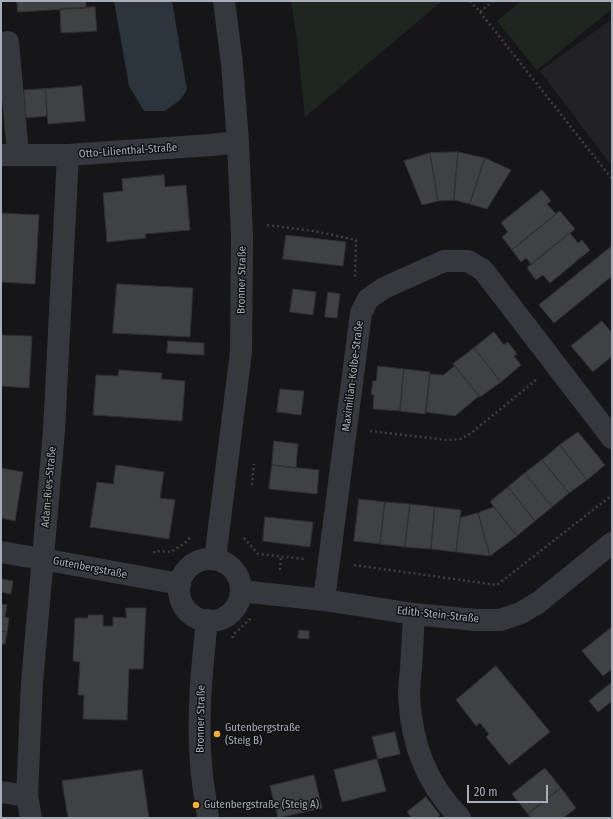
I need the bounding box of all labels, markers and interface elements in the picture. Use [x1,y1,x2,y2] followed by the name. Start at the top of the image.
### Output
[78,141,178,161] street label: Otto-Lilienthal-Straße
[235,246,249,314] street label: Bronner Straße
[340,320,366,432] street label: Maximilian-Kolbe-Straße
[39,446,59,528] street label: Adam-Ries-Straße
[52,554,128,582] street label: Gutenbergstraße
[396,604,480,626] street label: Edith-Stein-Straße
[194,685,208,753] street label: Bronner Straße
[225,721,300,747] place label: Gutenbergstraße (Steig B)
[212,729,222,739] marker: Gutenbergstraße (Steig B)
[469,777,550,803] scale bar
[474,785,498,799] text: 20 m
[204,798,319,812] place label: Gutenbergstraße (Steig A)
[191,800,201,810] marker: Gutenbergstraße (Steig A)

